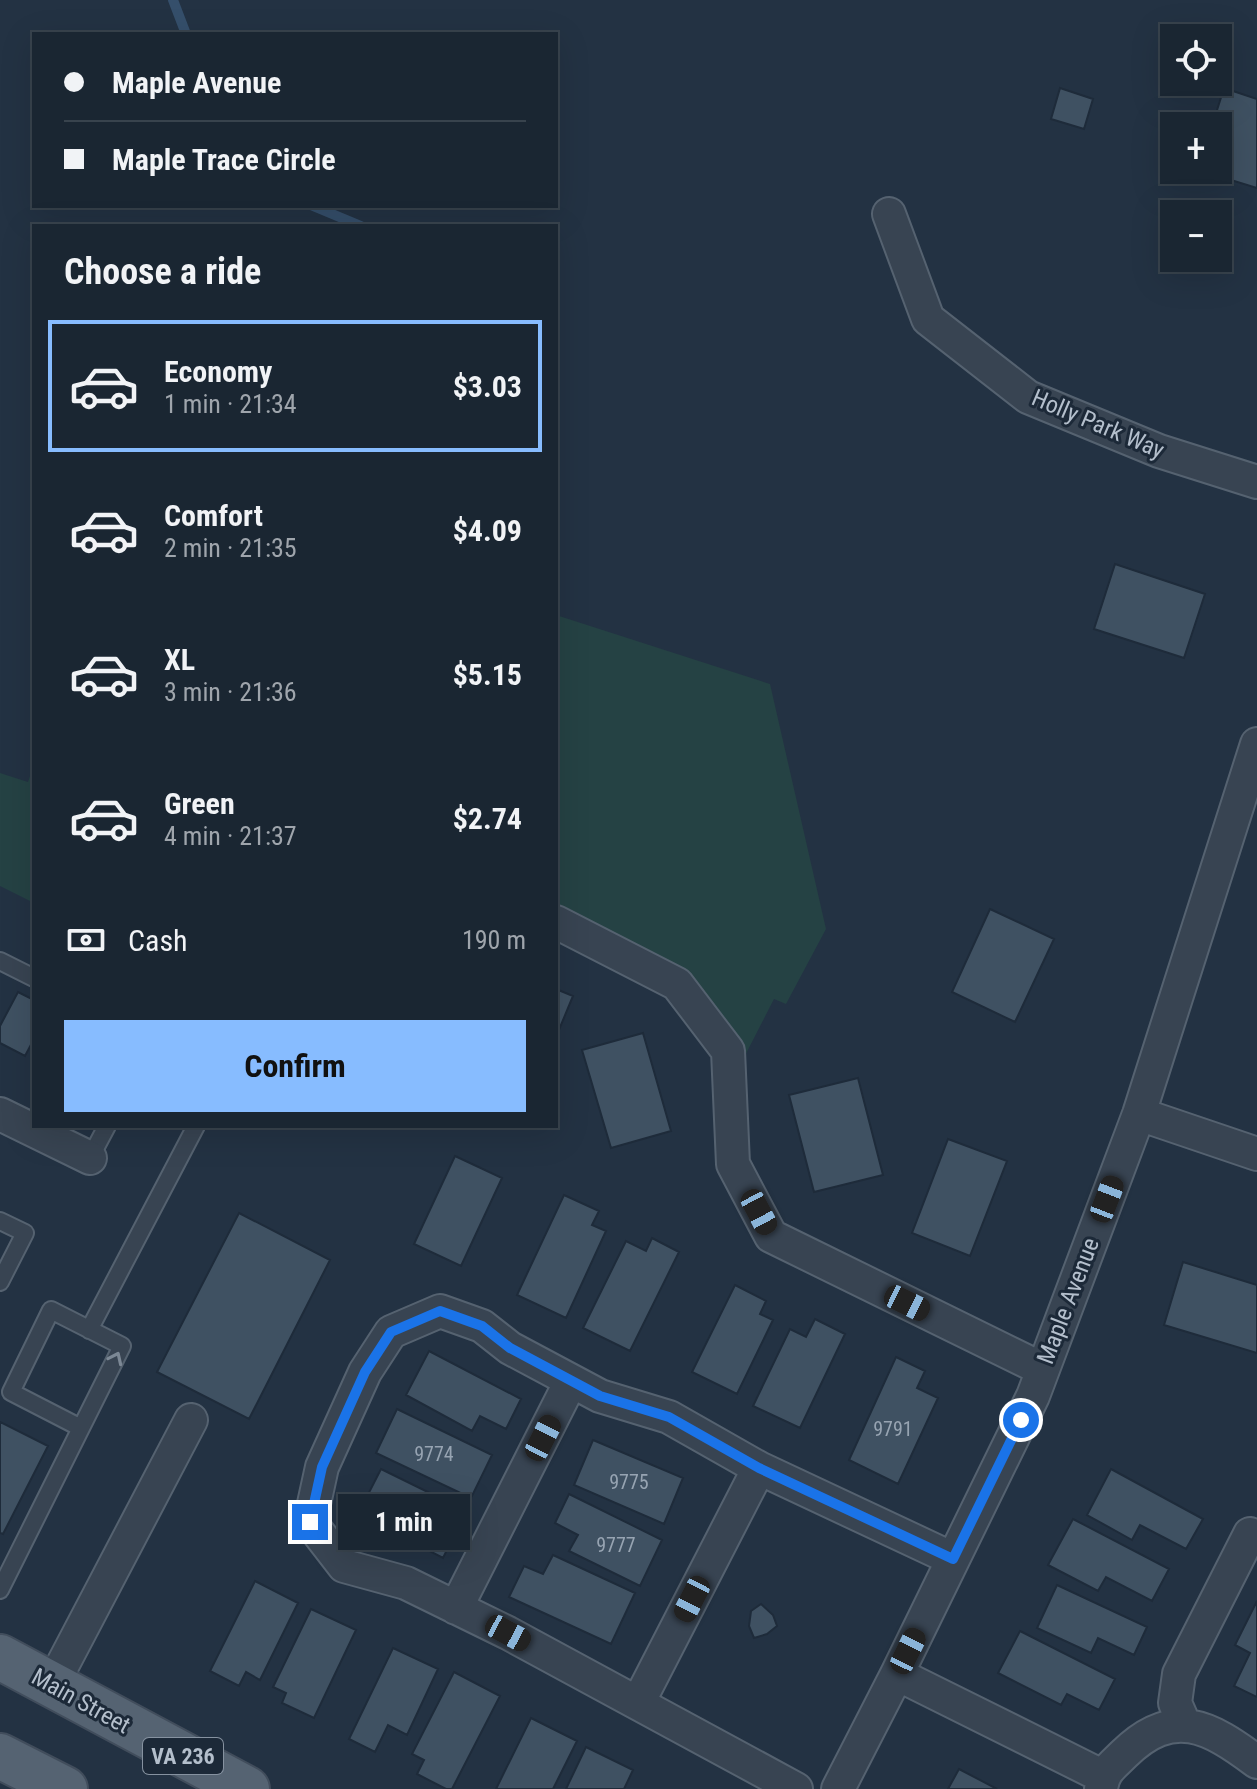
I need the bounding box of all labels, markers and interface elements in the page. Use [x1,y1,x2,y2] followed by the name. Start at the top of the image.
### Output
[1160,24,1232,272] map controls
[1160,24,1232,96] button: locate
[112,65,281,100] text: Maple Avenue
[1160,112,1232,184] button: +
[112,142,336,177] text: Maple Trace Circle
[1160,200,1232,272] button: −
[64,251,261,293] text: Choose a ride
[68,350,140,422] icon: car
[164,354,272,389] text: Economy
[453,369,522,404] text: $3.03
[1028,384,1168,464] street label: Holly Park Way
[164,389,297,419] text: 1 min · 21:34
[68,494,140,566] icon: car
[164,498,263,533] text: Comfort
[453,513,522,548] text: $4.09
[164,533,297,563] text: 2 min · 21:35
[68,638,140,710] icon: car
[164,642,195,677] text: XL
[453,657,522,692] text: $5.15
[164,677,297,707] text: 3 min · 21:36
[68,782,140,854] icon: car
[164,786,235,821] text: Green
[453,801,522,836] text: $2.74
[164,821,297,851] text: 4 min · 21:37
[64,918,108,962] icon: cash
[128,923,188,958] text: Cash
[462,925,526,955] text: 190 m
[64,1020,526,1112] button: Confirm
[1087,1172,1127,1226] car
[737,1185,781,1239] car
[1031,1234,1105,1368] street label: Maple Avenue
[880,1282,934,1324] car
[106,1352,122,1367] one-way arrow
[1003,1402,1039,1438] route start
[521,1411,565,1465] car
[873,1417,913,1441] house number: 9791
[414,1442,454,1466] house number: 9774
[609,1470,649,1494] house number: 9775
[338,1494,470,1550] callout: 1 min
[292,1504,328,1540] route end
[375,1507,433,1537] text: 1 min
[596,1533,636,1557] house number: 9777
[670,1572,714,1626] car
[481,1611,535,1655] car
[887,1624,929,1678] car
[27,1662,135,1740] street label: Main Street
[143,1738,223,1774] road number: VA 236

